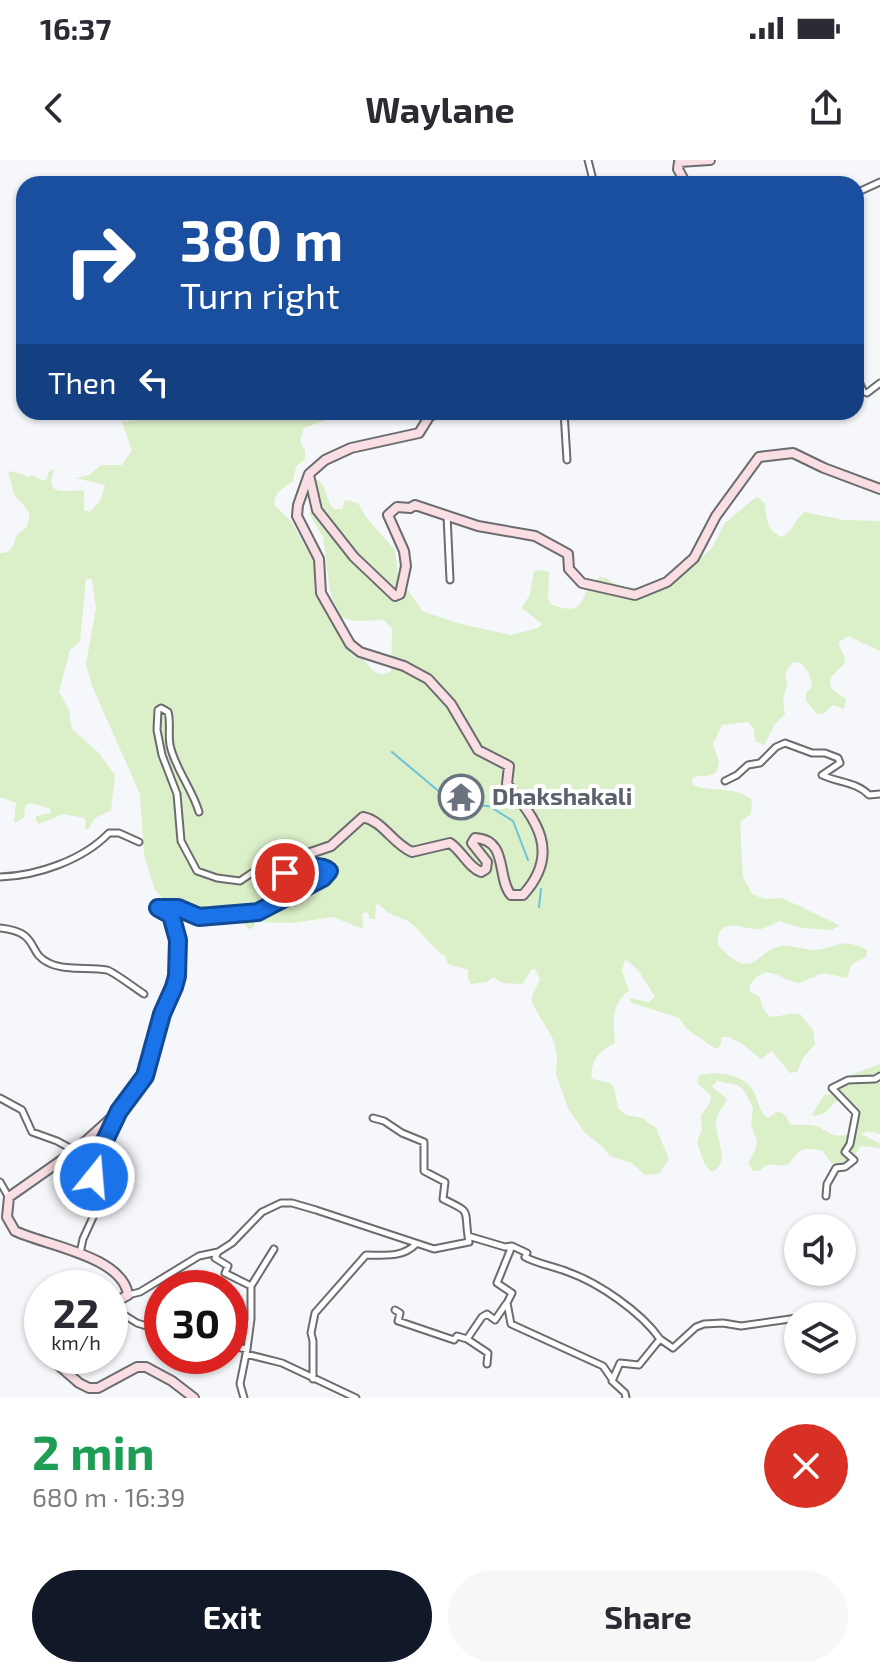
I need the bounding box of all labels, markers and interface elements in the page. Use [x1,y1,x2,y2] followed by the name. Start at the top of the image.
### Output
[40,10,111,46] text: 16:37
[32,86,76,130] icon: back
[804,86,848,130] icon: share
[365,87,515,130] text: Waylane
[180,205,343,272] text: 380 m
[48,208,152,312] icon: right
[180,273,340,316] text: Turn right
[132,360,176,404] icon: left
[48,364,116,400] text: Then
[437,773,485,821] temple icon: Dhakshakali
[492,781,632,810] place label: Dhakshakali
[251,839,319,907] pin
[263,851,307,895] icon: arrive
[52,1135,136,1219] position arrow
[784,1214,856,1374] map controls
[784,1214,856,1286] button: sound
[144,1270,248,1374] speed limit sign: 30
[53,1288,99,1336] text: 22
[784,1302,856,1374] button: layers
[51,1330,101,1354] text: km/h
[32,1422,155,1480] text: 2 min
[764,1424,848,1508] button: close
[32,1481,185,1512] text: 680 m · 16:39
[32,1570,432,1662] button: Exit
[448,1570,848,1662] button: Share

